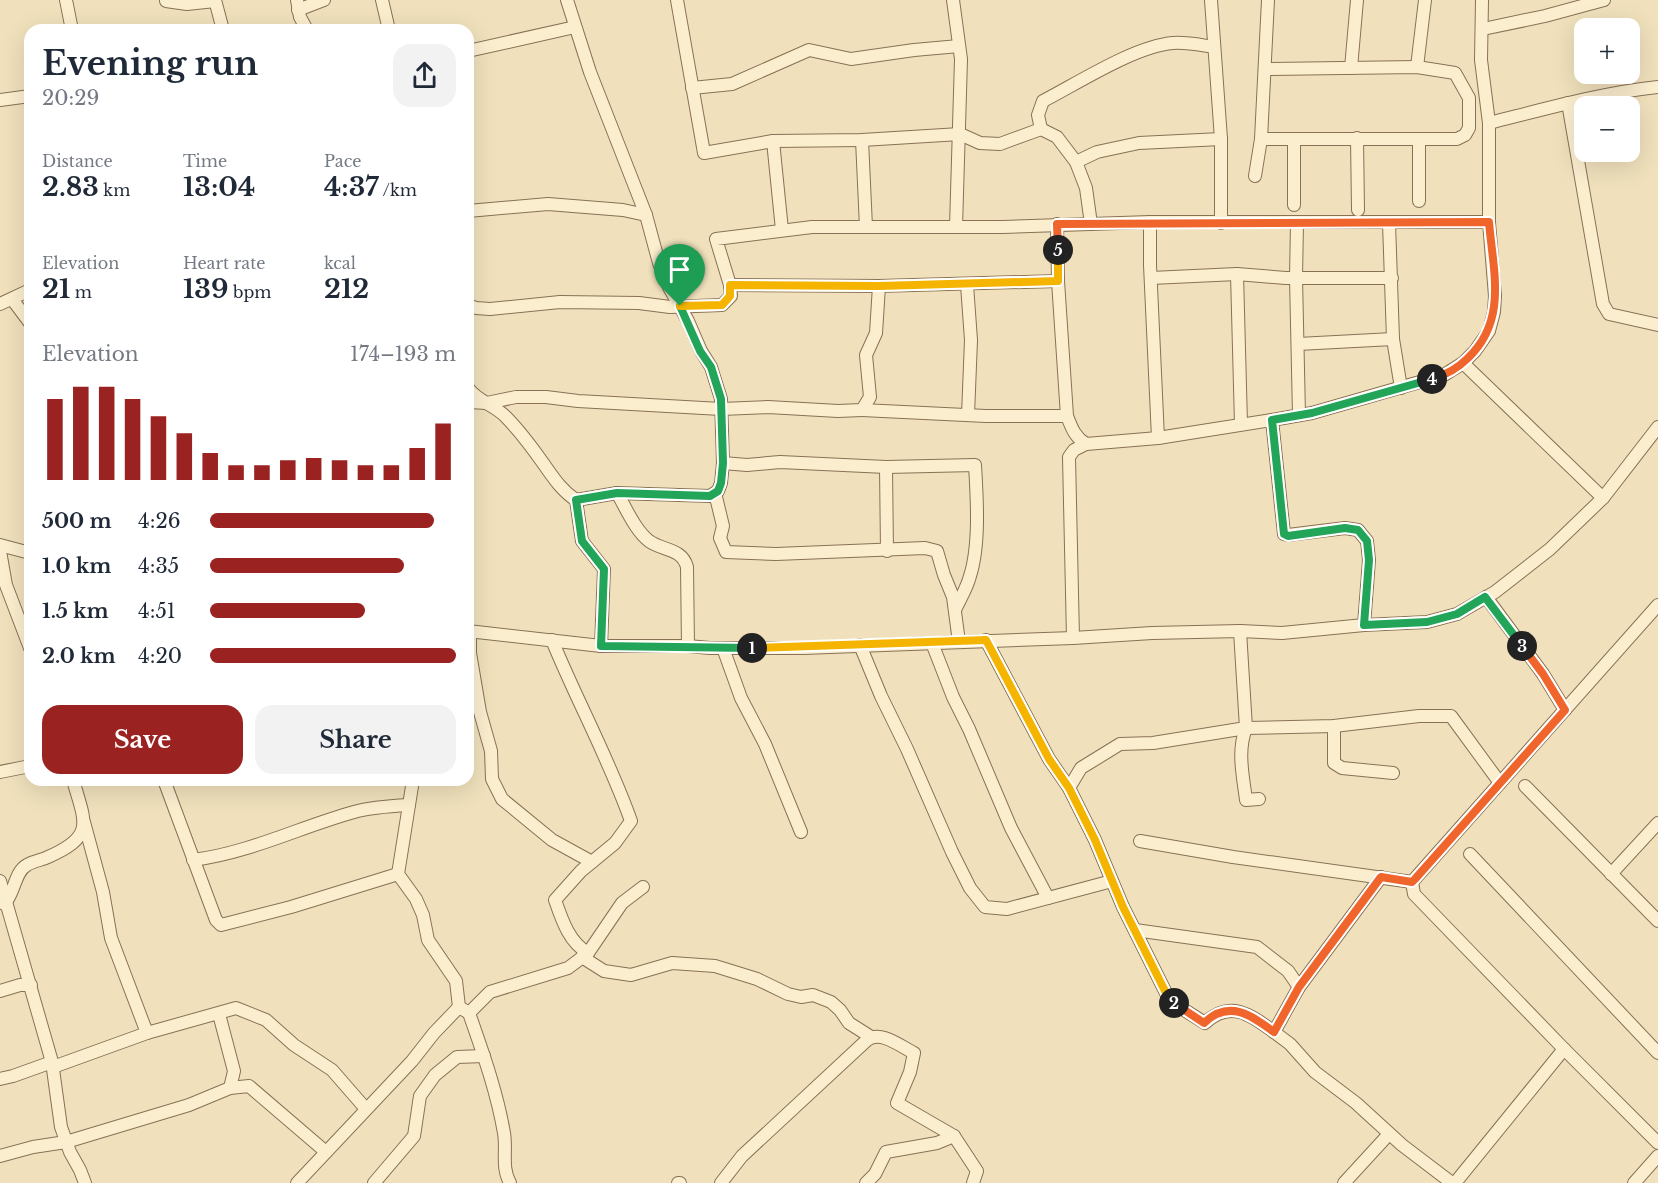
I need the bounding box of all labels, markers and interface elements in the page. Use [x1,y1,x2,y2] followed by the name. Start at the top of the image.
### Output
[1574,18,1640,162] map controls
[1574,18,1640,84] button: +
[42,43,258,84] text: Evening run
[393,44,456,107] button: share
[42,86,99,110] text: 20:29
[1574,96,1640,162] button: −
[42,151,113,171] text: Distance
[183,151,227,171] text: Time
[324,151,361,171] text: Pace
[42,171,99,203] text: 2.83
[183,171,255,203] text: 13:04
[324,171,379,203] text: 4:37
[99,180,130,200] text: km
[379,180,417,200] text: /km
[1043,235,1073,265] pin: 5
[1053,240,1063,260] text: 5
[654,244,705,306] pin
[42,253,119,273] text: Elevation
[183,253,265,273] text: Heart rate
[324,253,356,273] text: kcal
[663,253,696,286] icon: arrive
[42,273,70,305] text: 21
[183,273,228,305] text: 139
[324,273,369,305] text: 212
[70,282,92,302] text: m
[228,282,272,302] text: bpm
[42,342,139,366] text: Elevation
[350,342,456,366] text: 174–193 m
[1417,364,1447,394] pin: 4
[1427,369,1437,389] text: 4
[42,509,112,533] text: 500 m
[138,509,181,533] text: 4:26
[42,554,111,578] text: 1.0 km
[138,554,179,578] text: 4:35
[42,599,109,623] text: 1.5 km
[138,599,176,623] text: 4:51
[1507,631,1537,661] pin: 3
[737,633,767,663] pin: 1
[1517,636,1527,656] text: 3
[749,638,755,658] text: 1
[42,644,116,668] text: 2.0 km
[138,644,182,668] text: 4:20
[42,705,243,774] button: Save
[255,705,456,774] button: Share
[1159,988,1189,1018] pin: 2
[1169,993,1179,1013] text: 2

